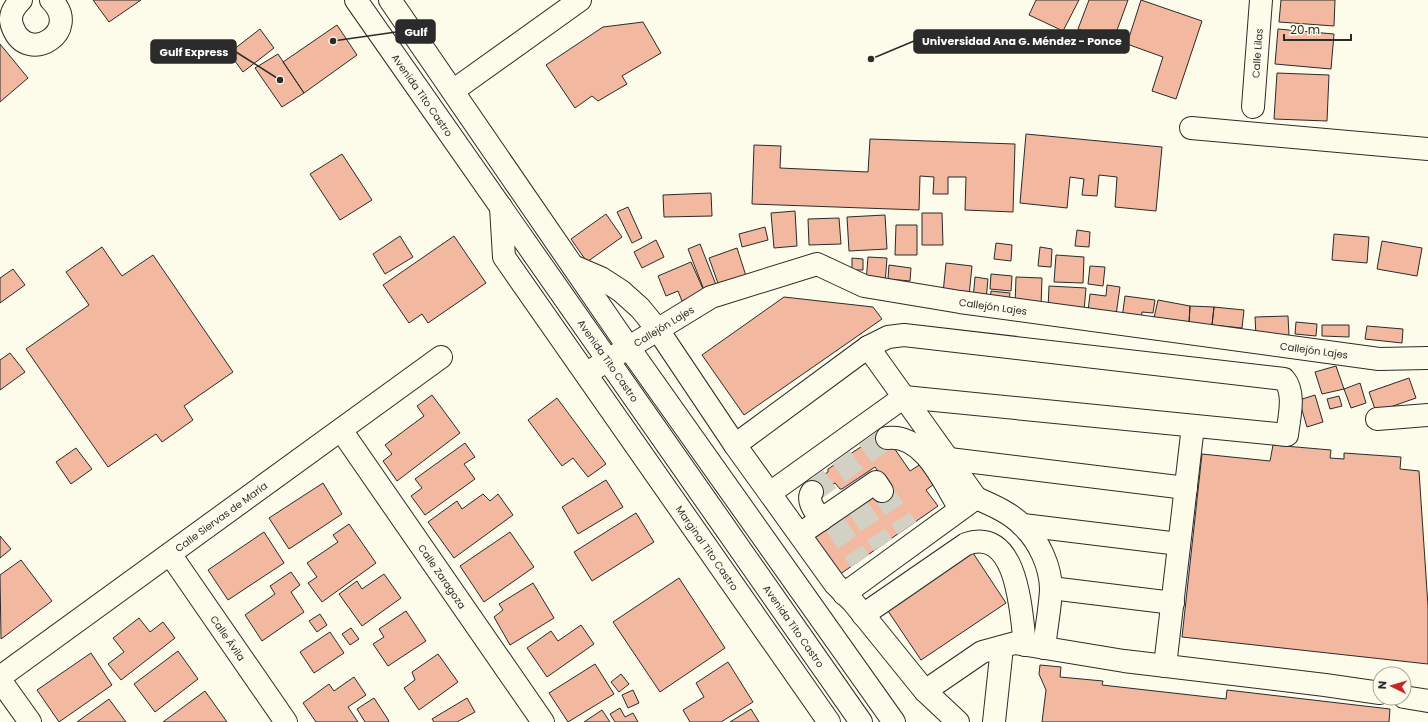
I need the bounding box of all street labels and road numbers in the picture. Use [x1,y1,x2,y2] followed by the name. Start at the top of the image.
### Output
[1248,28,1267,78] street label: Calle Lilas
[388,51,456,140] street label: Avenida Tito Castro
[958,295,1028,319] street label: Callejón Lajes
[631,302,697,351] street label: Callejón Lajes
[574,316,642,405] street label: Avenida Tito Castro
[1279,339,1349,363] street label: Callejón Lajes
[172,478,271,556] street label: Calle Siervas de María
[672,503,742,594] street label: Marginal Tito Castro
[414,541,470,612] street label: Calle Zaragoza
[759,582,828,671] street label: Avenida Tito Castro
[206,612,249,664] street label: Calle Ávila

